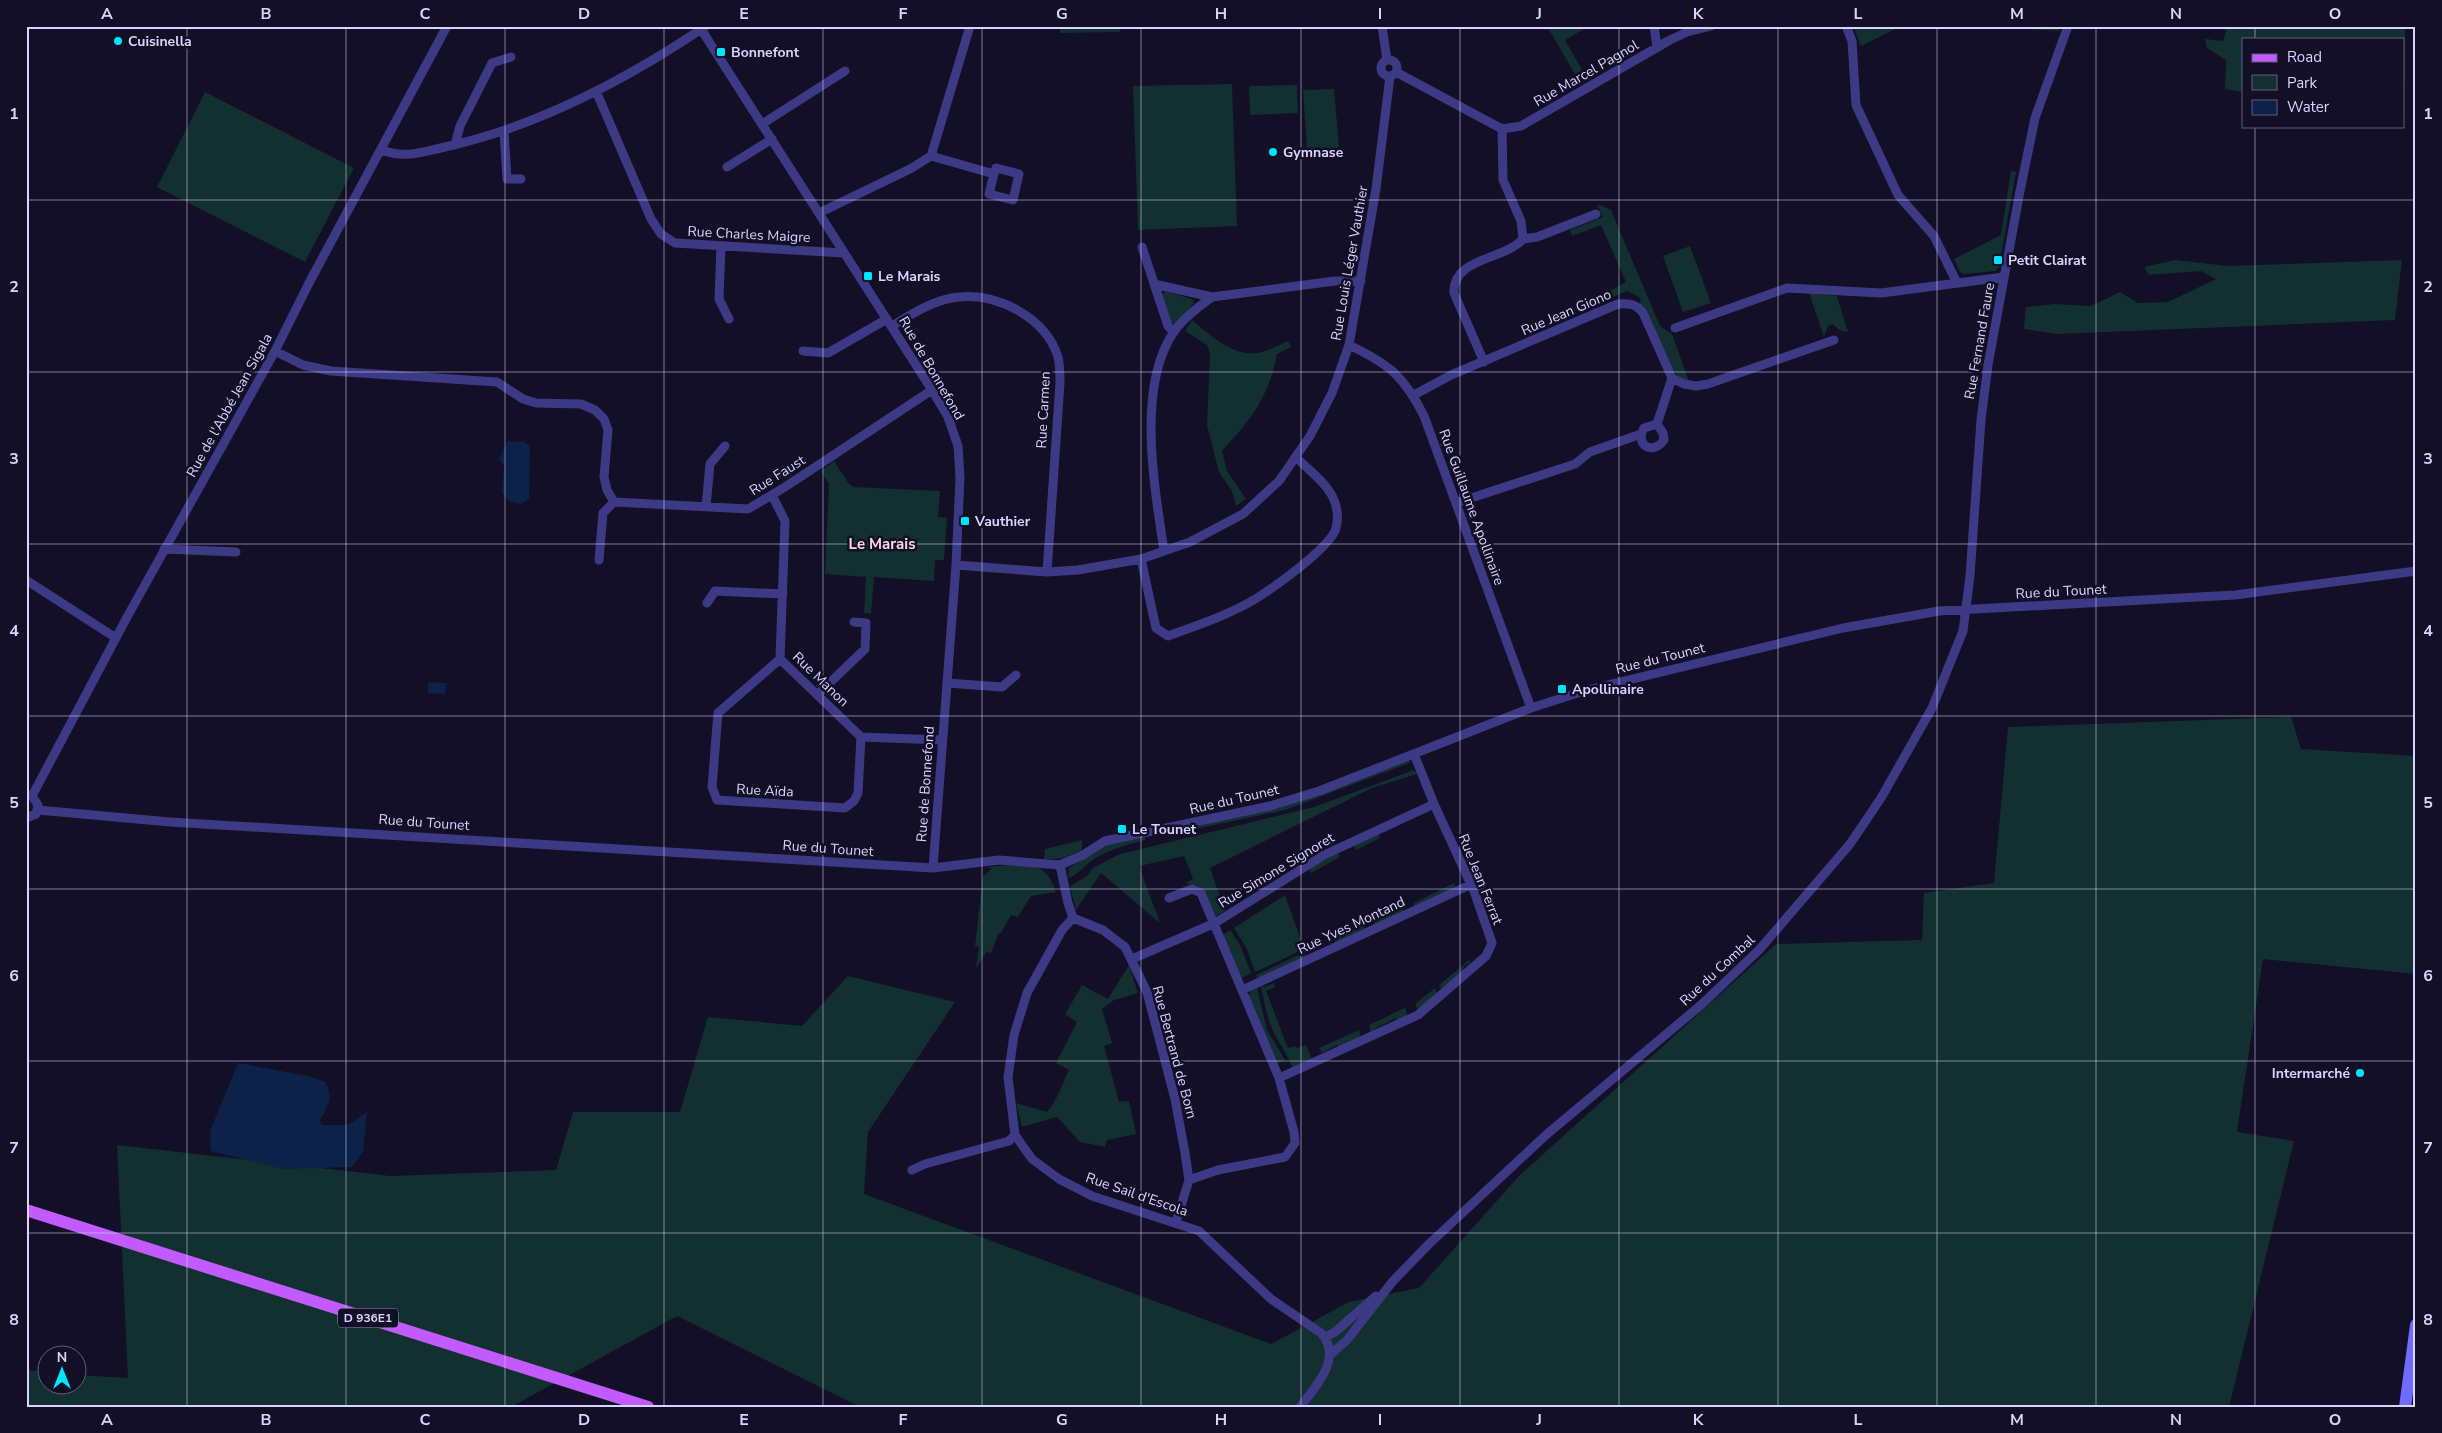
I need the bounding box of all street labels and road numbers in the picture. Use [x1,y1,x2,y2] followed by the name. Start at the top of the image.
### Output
[1530,35,1643,111] street label: Rue Marcel Pagnol
[1327,184,1372,342] street label: Rue Louis Léger Vauthier
[687,222,811,247] street label: Rue Charles Maigre
[1960,281,1999,401] street label: Rue Fernand Faure
[1518,285,1614,340] street label: Rue Jean Giono
[894,313,969,423] street label: Rue de Bonnefond
[182,330,277,481] street label: Rue de l'Abbé Jean Sigala
[1032,371,1055,449] street label: Rue Carmen
[1434,426,1509,588] street label: Rue Guillaume Apollinaire
[746,451,809,500] street label: Rue Faust
[2015,580,2107,603] street label: Rue du Tounet
[1614,638,1707,679] street label: Rue du Tounet
[788,648,853,711] street label: Rue Manon
[912,725,939,843] street label: Rue de Bonnefond
[736,780,794,801] street label: Rue Aïda
[1188,780,1281,819] street label: Rue du Tounet
[378,810,470,835] street label: Rue du Tounet
[1215,828,1338,913] street label: Rue Simone Signoret
[1454,831,1507,927] street label: Rue Jean Ferrat
[782,836,874,861] street label: Rue du Tounet
[1294,892,1408,959] street label: Rue Yves Montand
[1676,930,1760,1010] street label: Rue du Combal
[1148,984,1201,1121] street label: Rue Bertrand de Born
[1083,1168,1191,1221] street label: Rue Sail d'Escola
[338,1309,398,1328] road number: D 936E1

